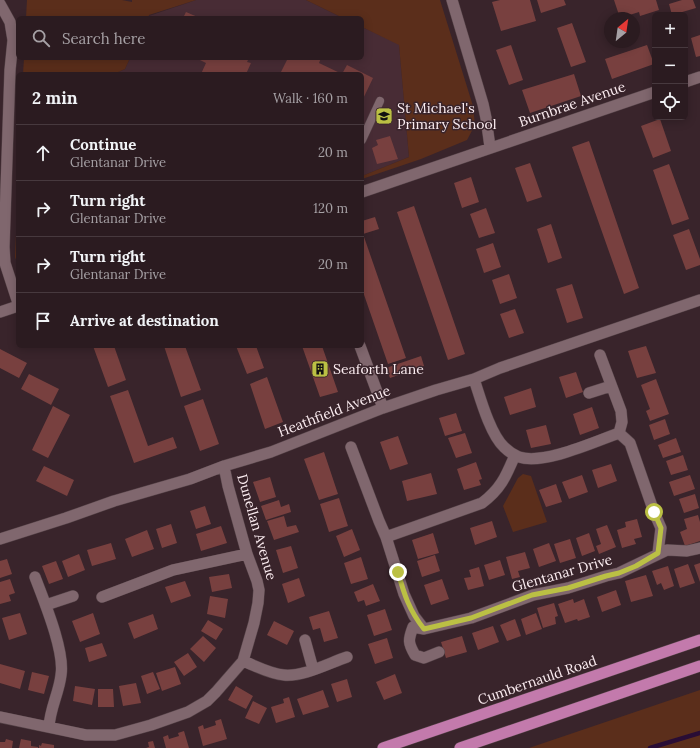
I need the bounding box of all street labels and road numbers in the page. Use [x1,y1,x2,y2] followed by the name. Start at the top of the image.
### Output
[516,77,628,131] street label: Burnbrae Avenue
[275,381,393,441] street label: Heathfield Avenue
[233,472,281,582] street label: Dunellan Avenue
[510,550,615,596] street label: Glentanar Drive
[475,651,599,709] street label: Cumbernauld Road

